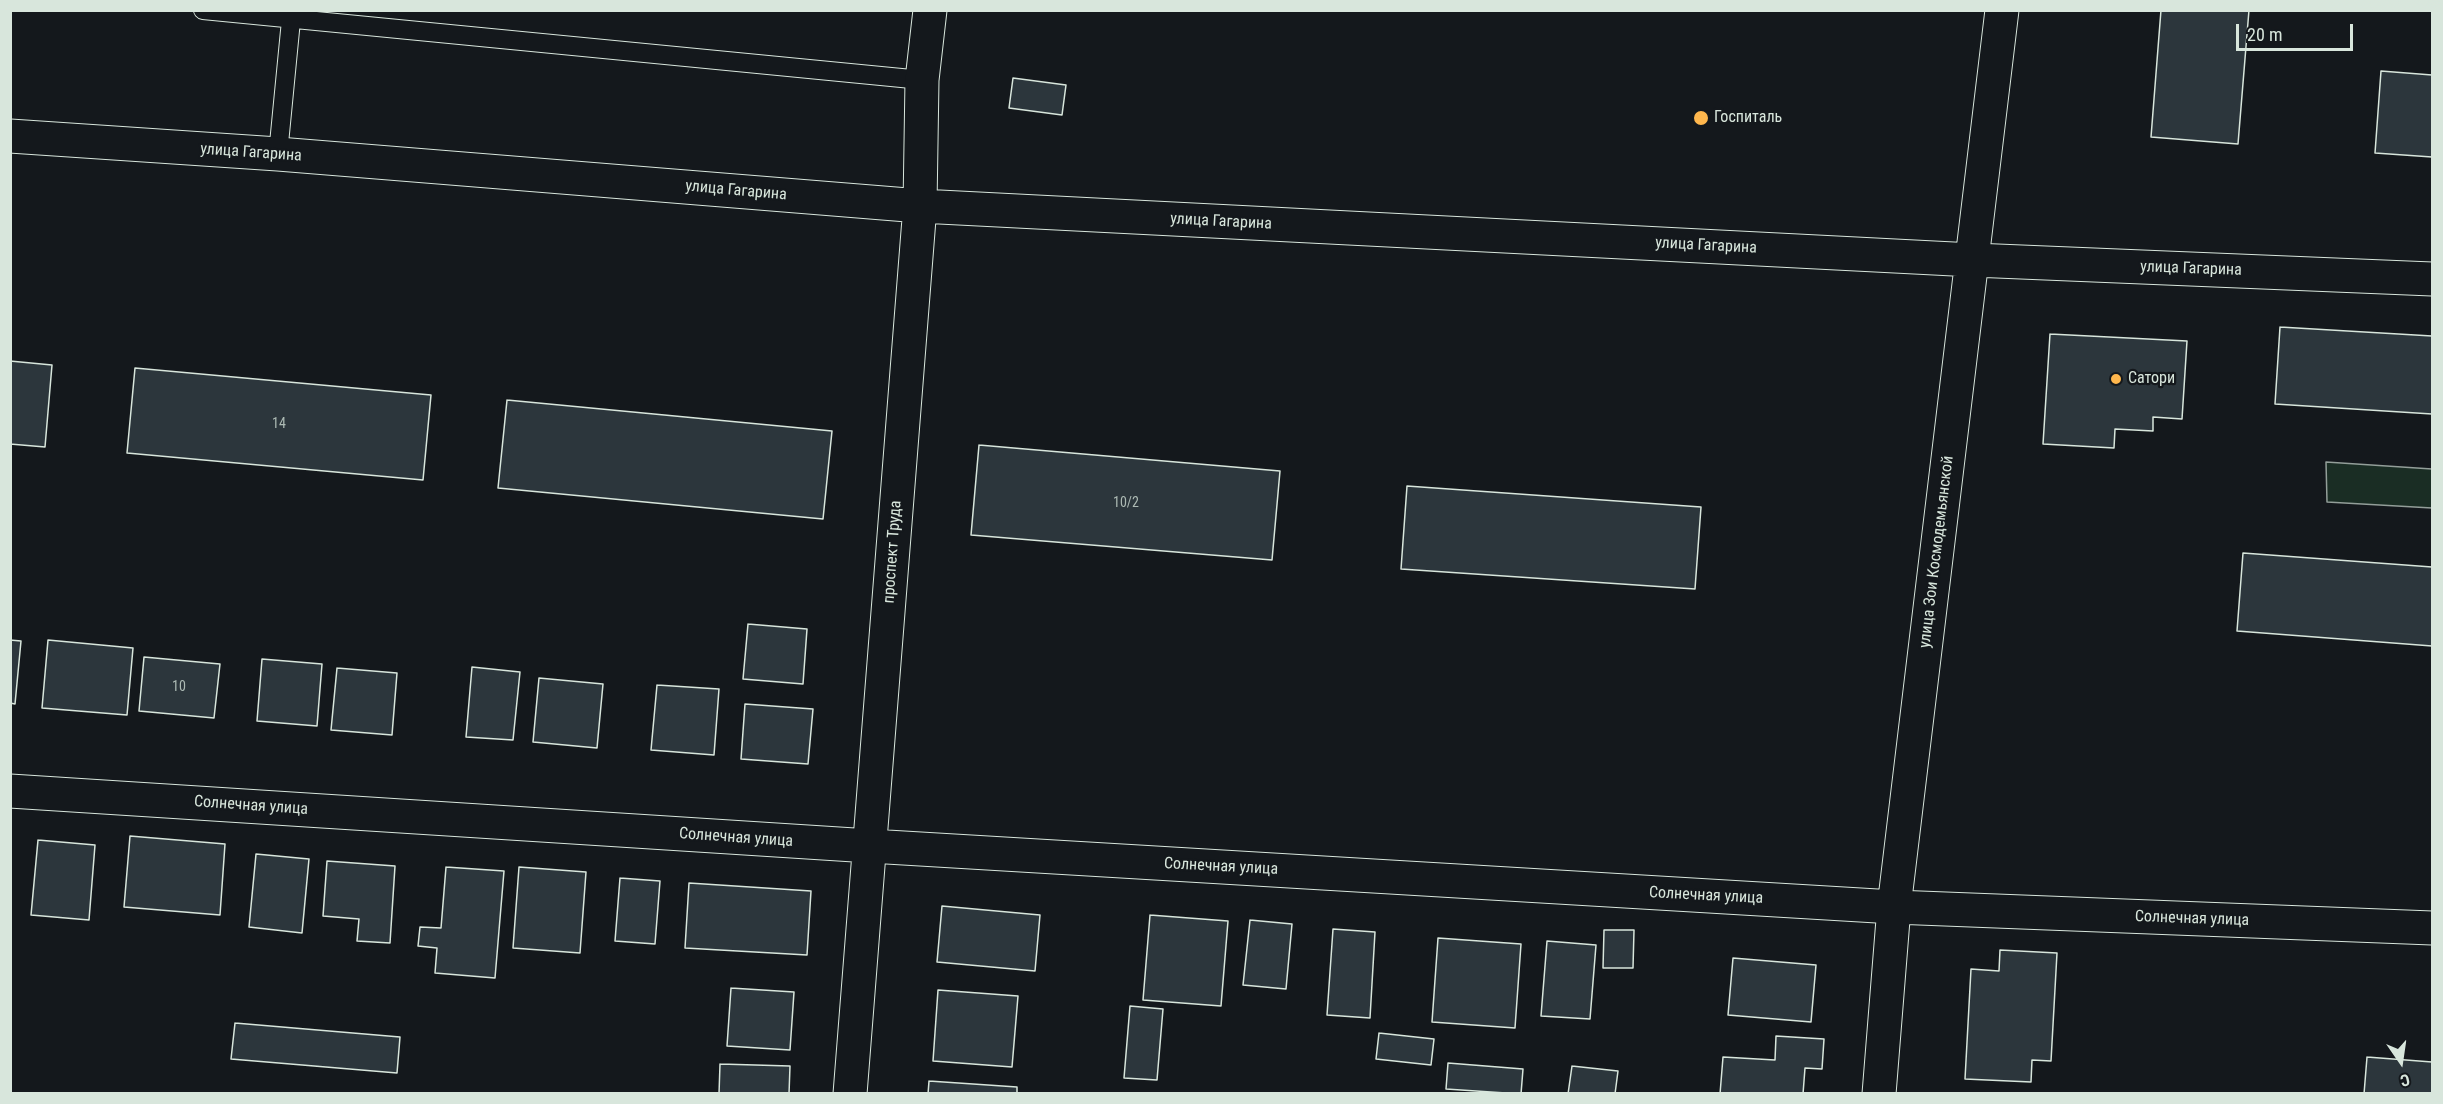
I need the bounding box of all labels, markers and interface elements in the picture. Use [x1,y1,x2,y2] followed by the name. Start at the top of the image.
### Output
[2239,12,2356,50] scale bar
[2247,24,2282,45] text: 20 m
[1714,108,1782,128] place label: Госпиталь
[1692,109,1710,127] marker: Госпиталь
[200,140,302,166] street label: улица Гагарина
[685,177,787,205] street label: улица Гагарина
[1170,210,1272,234] street label: улица Гагарина
[1655,234,1757,258] street label: улица Гагарина
[2140,258,2242,280] street label: улица Гагарина
[2128,369,2175,389] place label: Сатори
[2109,372,2123,386] marker: Сатори
[272,416,286,432] house number: 14
[1916,455,1958,649] street label: улица Зои Космодемьянской
[1113,495,1139,511] house number: 10/2
[880,500,906,604] street label: проспект Труда
[172,679,186,695] house number: 10
[193,792,309,820] street label: Солнечная улица
[678,824,794,852] street label: Солнечная улица
[1163,854,1279,880] street label: Солнечная улица
[1648,883,1764,909] street label: Солнечная улица
[2135,907,2249,931] street label: Солнечная улица
[2371,1032,2431,1092] north arrow
[2399,1070,2412,1090] text: С

